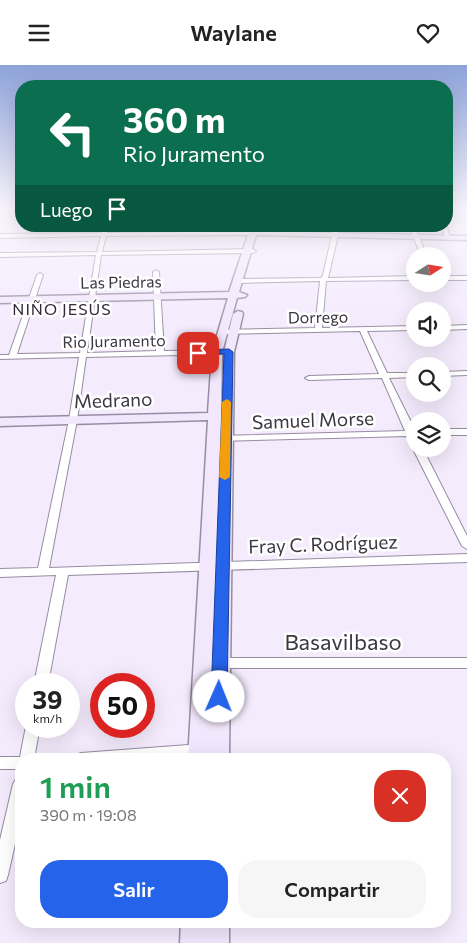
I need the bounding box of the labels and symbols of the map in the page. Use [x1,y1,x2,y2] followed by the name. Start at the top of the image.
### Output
[406,247,451,293] north arrow
[80,271,162,292] street label: Las Piedras
[12,299,112,318] district label: NIÑO JESÚS
[288,306,348,327] street label: Dorrego
[62,330,166,351] street label: Rio Juramento
[177,332,219,374] pin
[73,387,153,412] street label: Medrano
[252,406,374,433] street label: Samuel Morse
[248,529,398,558] street label: Fray C. Rodríguez
[284,628,402,655] street label: Basavilbaso
[192,670,244,722] position arrow
[90,673,155,738] speed limit sign: 50

